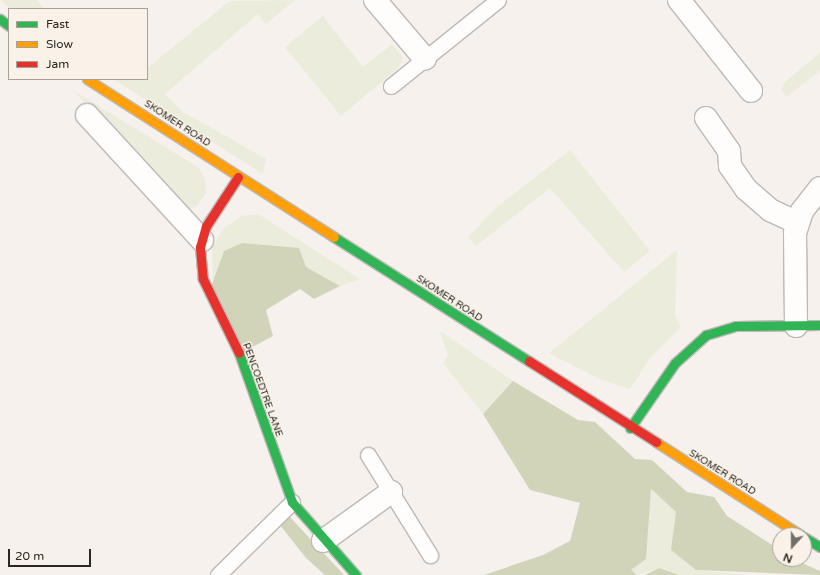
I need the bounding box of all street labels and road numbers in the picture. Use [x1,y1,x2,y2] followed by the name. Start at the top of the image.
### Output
[142,98,212,150] street label: SKOMER ROAD
[414,273,484,325] street label: SKOMER ROAD
[239,341,285,439] street label: PENCOEDTRE LANE
[686,448,758,498] street label: SKOMER ROAD

